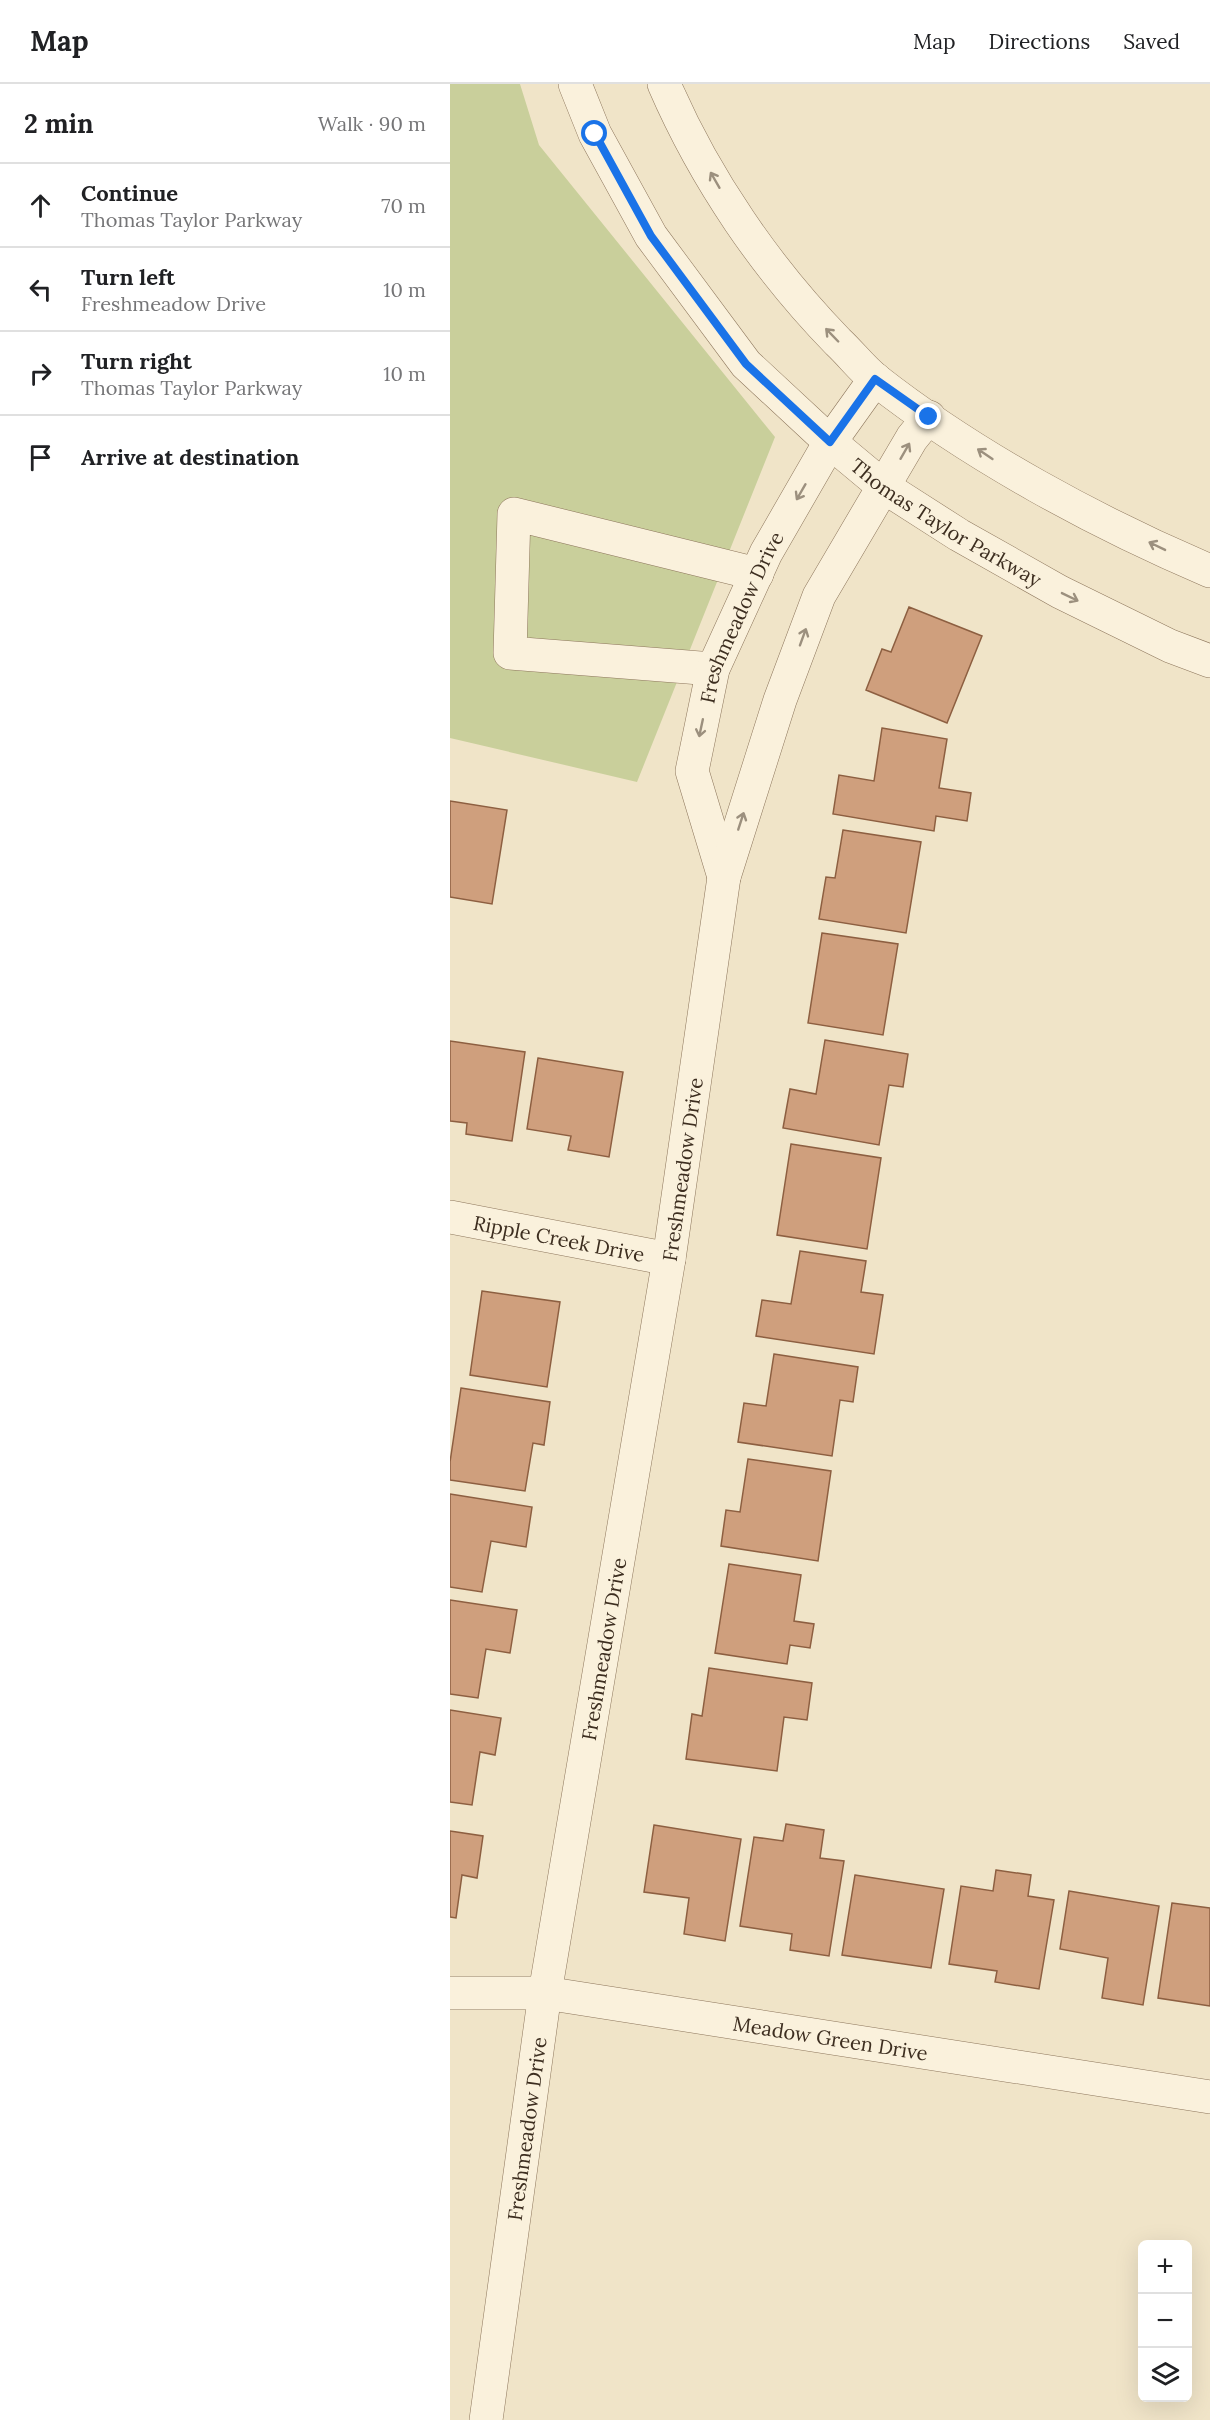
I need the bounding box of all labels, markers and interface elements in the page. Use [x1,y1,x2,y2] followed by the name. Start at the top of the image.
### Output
[30,23,89,59] text: Map
[913,28,956,55] text: Map
[989,28,1090,55] text: Directions
[1123,28,1180,55] text: Saved
[24,107,94,140] text: 2 min
[318,111,426,136] text: Walk · 90 m
[581,120,607,146] route start
[709,172,721,189] one-way arrow
[81,179,178,207] text: Continue
[24,189,57,222] icon: ahead
[381,193,426,218] text: 70 m
[81,207,302,232] text: Thomas Taylor Parkway
[81,263,175,291] text: Turn left
[24,273,57,306] icon: left
[383,277,426,302] text: 10 m
[81,291,266,316] text: Freshmeadow Drive
[825,328,839,343] one-way arrow
[81,347,192,375] text: Turn right
[24,357,57,390] icon: right
[383,361,426,386] text: 10 m
[81,375,302,400] text: Thomas Taylor Parkway
[915,403,941,429] route end
[24,441,57,474] icon: arrive
[81,443,299,471] text: Arrive at destination
[899,443,911,460] one-way arrow
[977,448,994,461] one-way arrow
[846,452,1047,592] street label: Thomas Taylor Parkway
[794,484,806,501] one-way arrow
[694,527,789,705] street label: Freshmeadow Drive
[1149,539,1167,551] one-way arrow
[1060,592,1078,603] one-way arrow
[799,628,810,646] one-way arrow
[694,719,706,738] one-way arrow
[736,812,747,831] one-way arrow
[656,1076,707,1263] street label: Freshmeadow Drive
[471,1209,647,1267] street label: Ripple Creek Drive
[575,1555,631,1742] street label: Freshmeadow Drive
[731,2010,930,2065] street label: Meadow Green Drive
[501,2035,551,2222] street label: Freshmeadow Drive
[1138,2240,1192,2402] map controls
[1138,2240,1192,2294] button: +
[1138,2294,1192,2348] button: −
[1138,2348,1192,2402] button: layers

